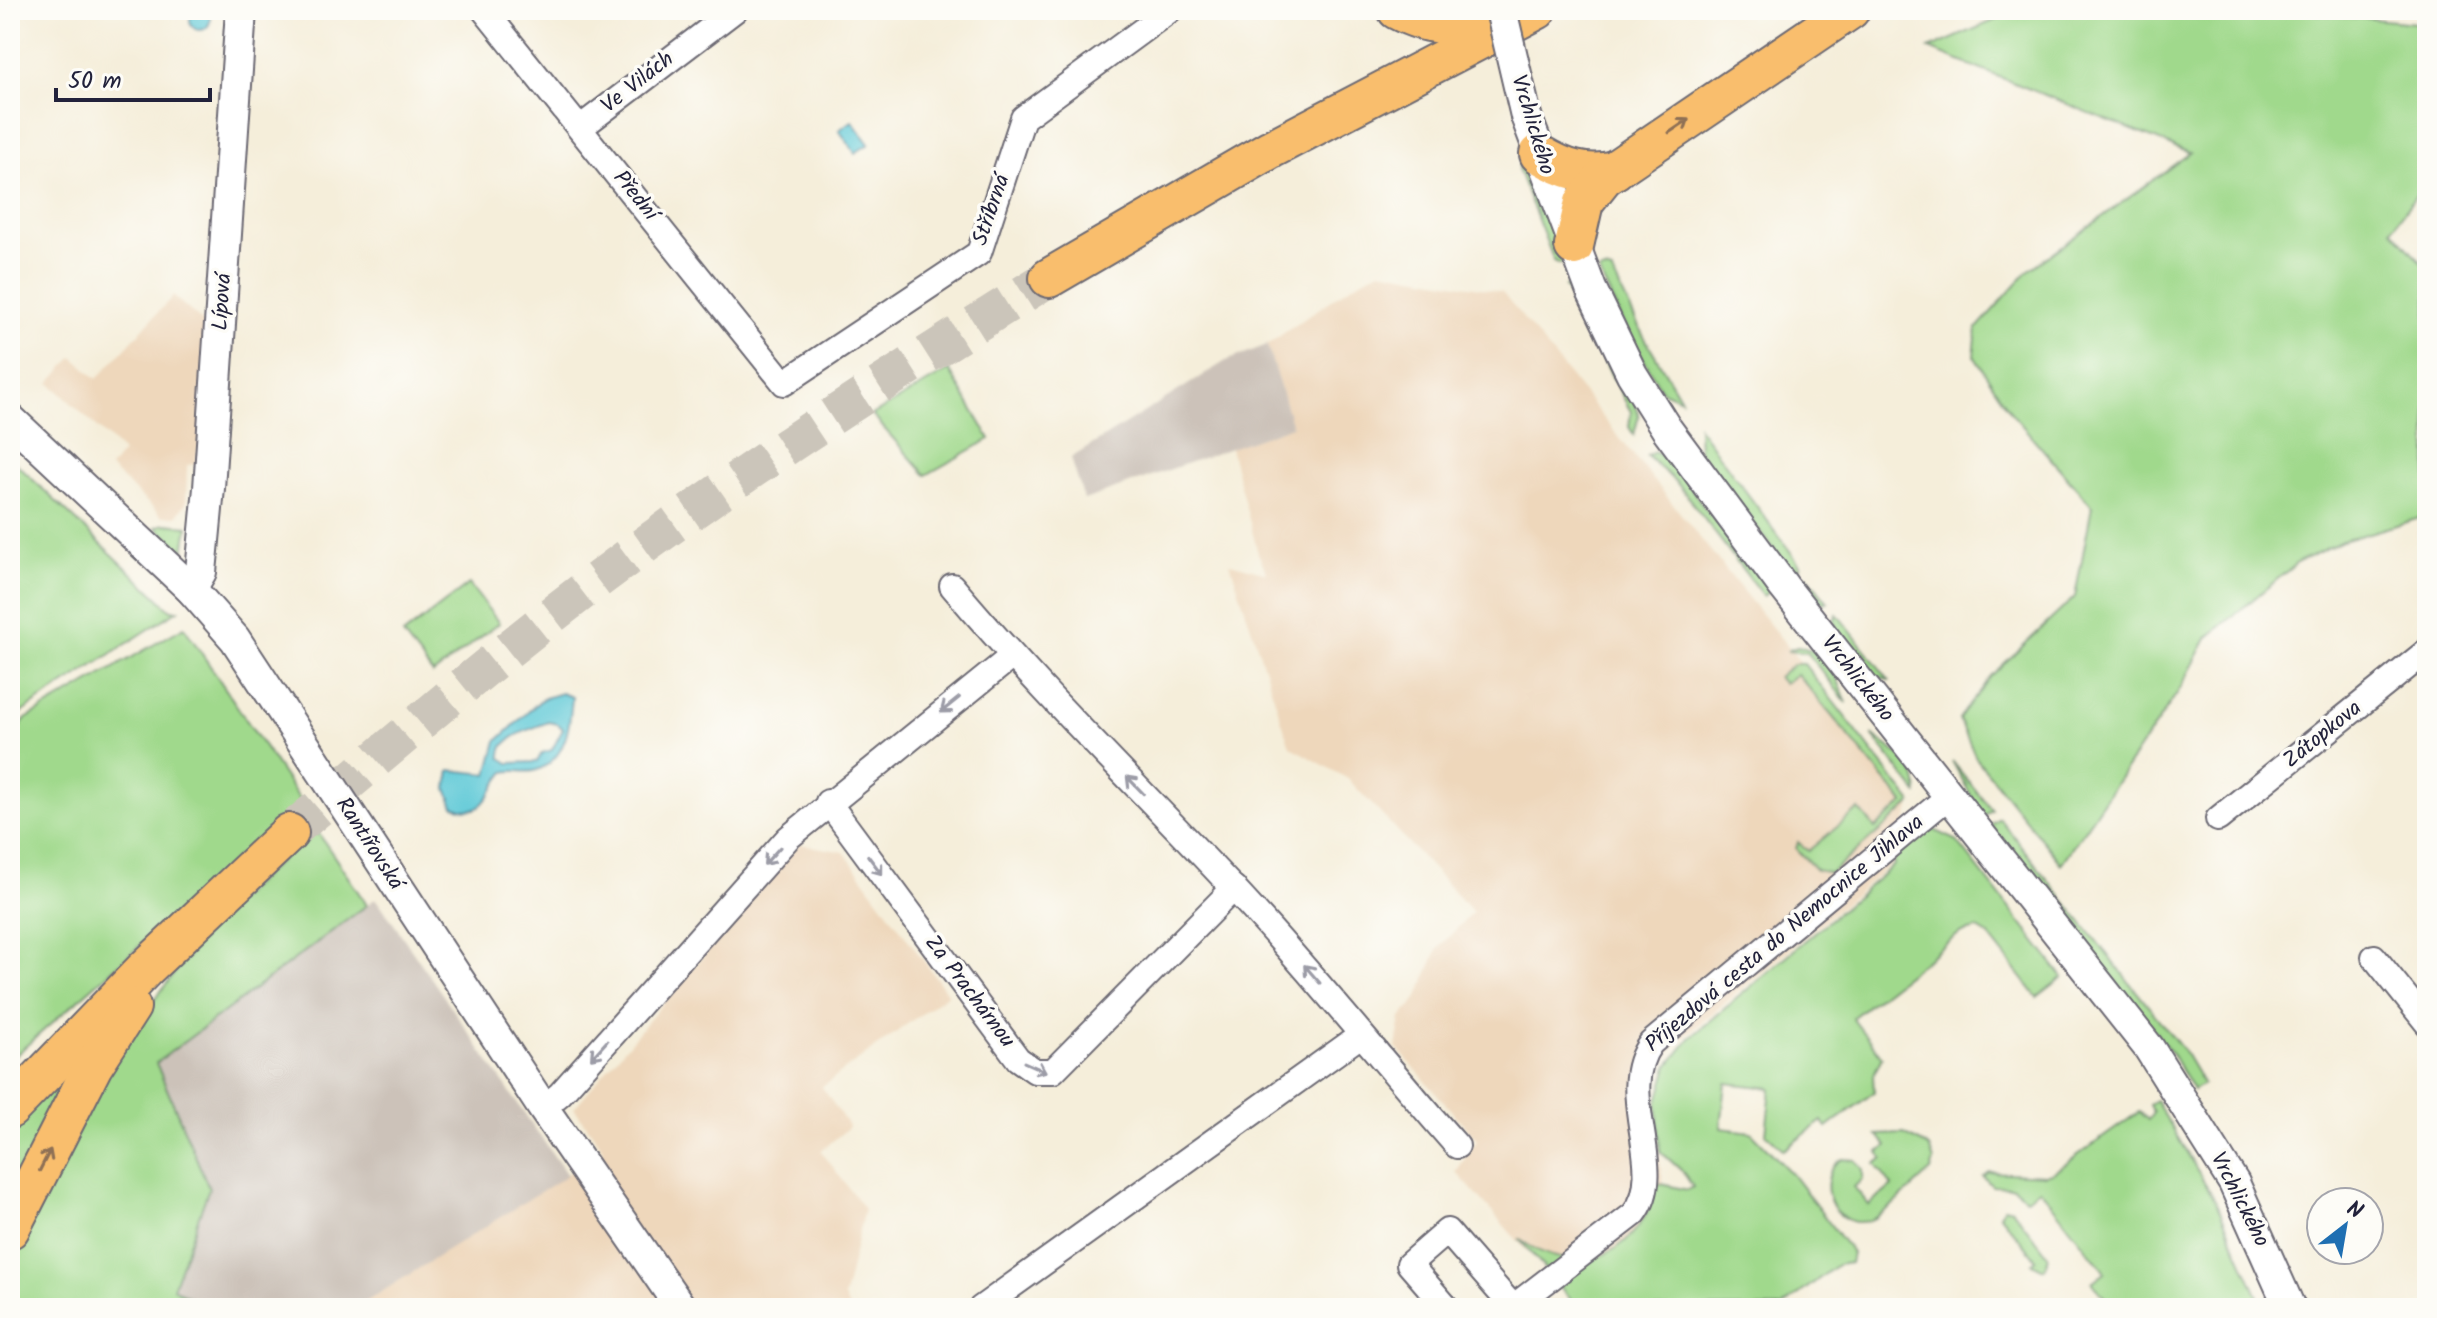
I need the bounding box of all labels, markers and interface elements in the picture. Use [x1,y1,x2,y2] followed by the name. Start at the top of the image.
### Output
[594,43,682,123] street label: Ve Vilách
[56,52,210,102] scale bar
[68,62,122,101] text: 50 m
[1500,71,1564,179] street label: Vrchlického
[1668,118,1690,134] one-way arrow
[604,163,669,232] street label: Přední
[964,167,1021,250] street label: Stříbrná
[204,270,243,332] street label: Lípová
[1812,628,1902,730] street label: Vrchlického
[2276,692,2370,778] street label: Zátopkova
[940,696,961,714] one-way arrow
[1125,775,1144,795] one-way arrow
[326,790,414,900] street label: Rantířovská
[1638,806,1932,1062] street label: Příjezdová cesta do Nemocnice Jihlava
[763,846,781,866] one-way arrow
[866,854,883,875] one-way arrow
[915,928,1024,1056] street label: Za Prachárnou
[1303,965,1321,985] one-way arrow
[591,1040,609,1060] one-way arrow
[1022,1061,1046,1075] one-way arrow
[2200,1146,2278,1254] street label: Vrchlického
[38,1148,53,1172] one-way arrow
[2305,1186,2385,1266] north arrow
[2339,1192,2369,1230] text: N

